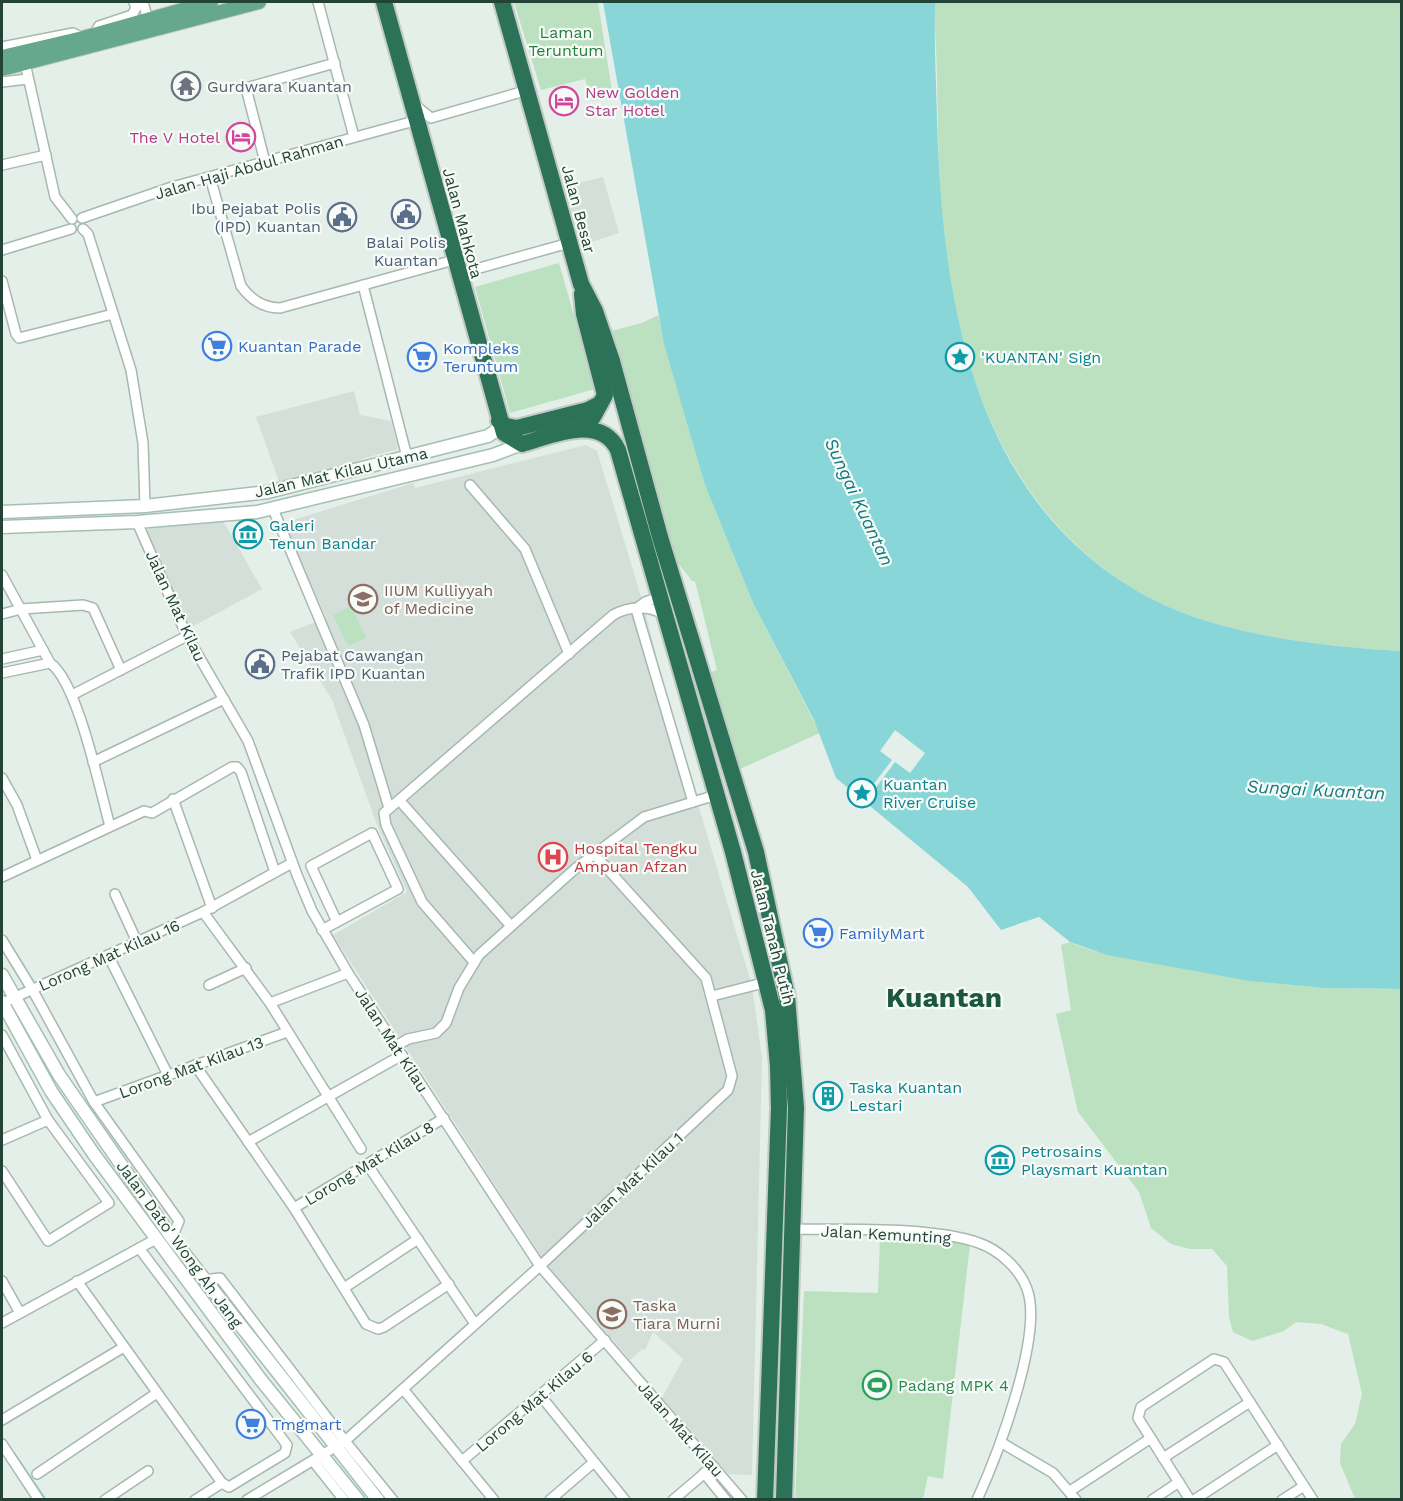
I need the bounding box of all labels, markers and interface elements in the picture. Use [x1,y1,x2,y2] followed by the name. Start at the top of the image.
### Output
[528,23,604,60] park label: Laman Teruntum
[170,70,202,102] temple icon: Gurdwara Kuantan
[207,77,352,96] place label: Gurdwara Kuantan
[585,83,679,120] place label: New Golden Star Hotel
[548,85,580,117] hotel icon: New Golden Star Hotel
[225,121,257,153] hotel icon: The V Hotel
[129,128,220,147] place label: The V Hotel
[153,131,346,204] street label: Jalan Haji Abdul Rahman
[558,163,600,256] street label: Jalan Besar
[439,166,486,280] street label: Jalan Mahkota
[390,198,422,230] public building icon: Balai Polis Kuantan
[191,199,321,236] place label: Ibu Pejabat Polis (IPD) Kuantan
[326,201,358,233] public building icon: Ibu Pejabat Polis (IPD) Kuantan
[366,233,446,270] place label: Balai Polis Kuantan
[201,330,233,362] supermarket icon: Kuantan Parade
[238,337,361,356] place label: Kuantan Parade
[443,339,519,376] place label: Kompleks Teruntum
[406,341,438,373] supermarket icon: Kompleks Teruntum
[944,341,976,373] place icon: 'KUANTAN' Sign
[981,348,1101,367] place label: 'KUANTAN' Sign
[821,435,898,569] water label: Sungai Kuantan
[253,443,429,502] street label: Jalan Mat Kilau Utama
[269,516,377,553] place label: Galeri Tenun Bandar
[232,518,264,550] museum icon: Galeri Tenun Bandar
[142,548,210,665] street label: Jalan Mat Kilau
[384,581,493,618] place label: IIUM Kulliyyah of Medicine
[347,583,379,615] school or university icon: IIUM Kulliyyah of Medicine
[281,646,426,683] place label: Pejabat Cawangan Trafik IPD Kuantan
[244,648,276,680] public building icon: Pejabat Cawangan Trafik IPD Kuantan
[883,775,976,812] place label: Kuantan River Cruise
[1246,775,1386,804] water label: Sungai Kuantan
[846,777,878,809] place icon: Kuantan River Cruise
[574,839,698,876] place label: Hospital Tengku Ampuan Afzan
[537,841,569,873] hospital icon: Hospital Tengku Ampuan Afzan
[747,868,799,1007] street label: Jalan Tanah Putih
[36,916,183,995] street label: Lorong Mat Kilau 16
[802,917,834,949] supermarket icon: FamilyMart
[839,924,925,943] place label: FamilyMart
[886,981,1002,1014] district label: Kuantan
[351,985,432,1096] street label: Jalan Mat Kilau
[116,1032,266,1102] street label: Lorong Mat Kilau 13
[849,1078,962,1115] place label: Taska Kuantan Lestari
[812,1080,844,1112] building icon: Taska Kuantan Lestari
[301,1117,437,1209] street label: Lorong Mat Kilau 8
[578,1129,687,1232] street label: Jalan Mat Kilau 1
[1021,1142,1168,1179] place label: Petrosains Playsmart Kuantan
[984,1144,1016,1176] museum icon: Petrosains Playsmart Kuantan
[113,1157,247,1332] street label: Jalan Dato' Wong Ah Jang
[820,1222,952,1247] street label: Jalan Kemunting
[633,1296,720,1333] place label: Taska Tiara Murni
[596,1298,628,1330] school or university icon: Taska Tiara Murni
[472,1347,597,1456] street label: Lorong Mat Kilau 6
[861,1369,893,1401] sports icon: Padang MPK 4
[898,1376,1009,1395] place label: Padang MPK 4
[634,1378,727,1481] street label: Jalan Mat Kilau
[235,1408,267,1440] supermarket icon: Tmgmart
[272,1415,342,1434] place label: Tmgmart

